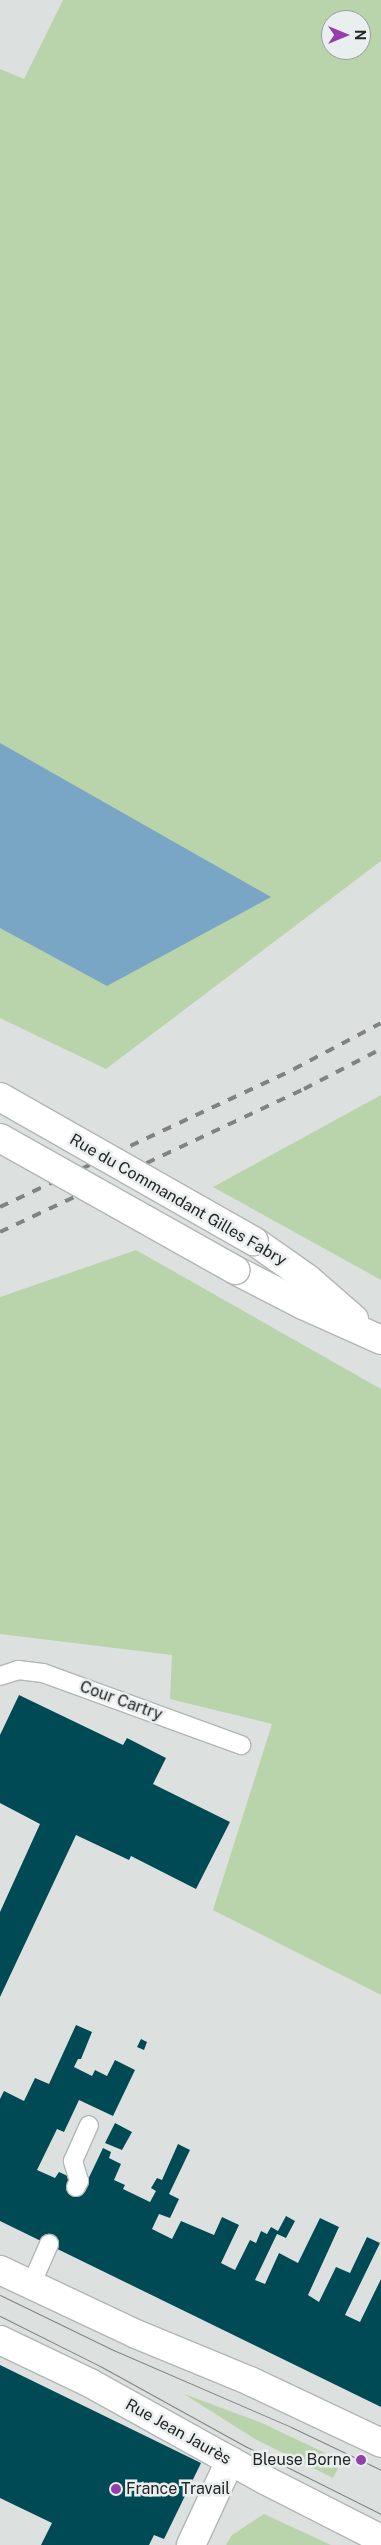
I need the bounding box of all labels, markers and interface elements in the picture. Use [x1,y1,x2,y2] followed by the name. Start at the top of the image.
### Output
[321,10,371,60] north arrow
[352,30,368,40] text: N
[66,1130,290,1270] street label: Rue du Commandant Gilles Fabry
[77,1677,165,1725] street label: Cour Cartry
[122,2395,234,2469] street label: Rue Jean Jaurès
[252,2450,351,2470] place label: Bleuse Borne
[355,2454,367,2466] marker: Bleuse Borne
[126,2479,230,2499] place label: France Travail
[110,2483,122,2495] marker: France Travail

